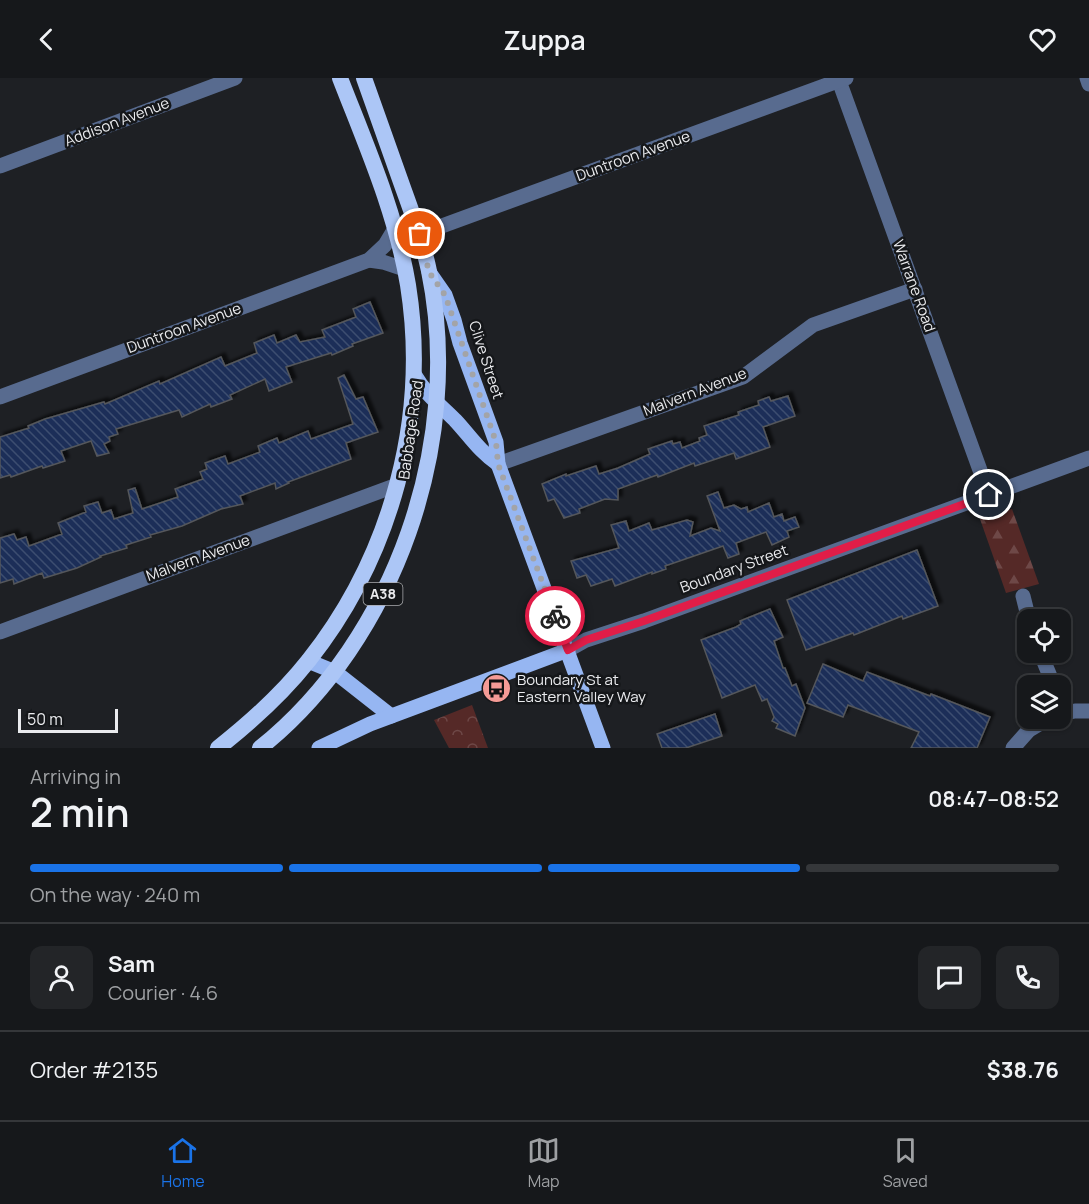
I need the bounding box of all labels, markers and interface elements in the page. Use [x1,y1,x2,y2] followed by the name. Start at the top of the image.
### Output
[503,21,586,58] text: Zuppa
[30,23,63,56] icon: back
[1026,23,1059,56] icon: heart
[61,92,173,151] street label: Addison Avenue
[573,125,693,186] street label: Duntroon Avenue
[394,208,445,259] pin
[403,217,436,250] icon: bag
[888,237,941,335] street label: Warrane Road
[124,297,244,358] street label: Duntroon Avenue
[464,318,509,402] street label: Clive Street
[640,362,750,421] street label: Malvern Avenue
[393,379,428,481] street label: Babbage Road
[963,469,1014,520] pin
[972,478,1005,511] icon: home
[143,529,253,586] street label: Malvern Avenue
[677,539,791,598] street label: Boundary Street
[364,583,403,605] road number: A38
[525,586,585,646] courier
[539,600,572,633] icon: bike
[1017,609,1071,729] map controls
[1017,609,1071,663] button: locate
[517,669,646,707] place label: Boundary St at Eastern Valley Way
[480,673,512,705] bus stop icon: Boundary St at Eastern Valley Way
[1017,675,1071,729] button: layers
[18,706,118,734] scale bar
[27,708,63,730] text: 50 m
[30,763,121,790] text: Arriving in
[928,784,1059,814] text: 08:47–08:52
[30,785,129,839] text: 2 min
[30,881,200,908] text: On the way · 240 m
[30,946,93,1009] button: person
[918,946,981,1009] button: chat
[996,946,1059,1009] button: phone
[108,949,155,979] text: Sam
[108,979,218,1006] text: Courier · 4.6
[30,1055,158,1085] text: Order #2135
[987,1055,1059,1085] text: $38.76
[161,1134,205,1192] tab: Home
[527,1134,560,1192] tab: Map
[883,1134,928,1192] tab: Saved

